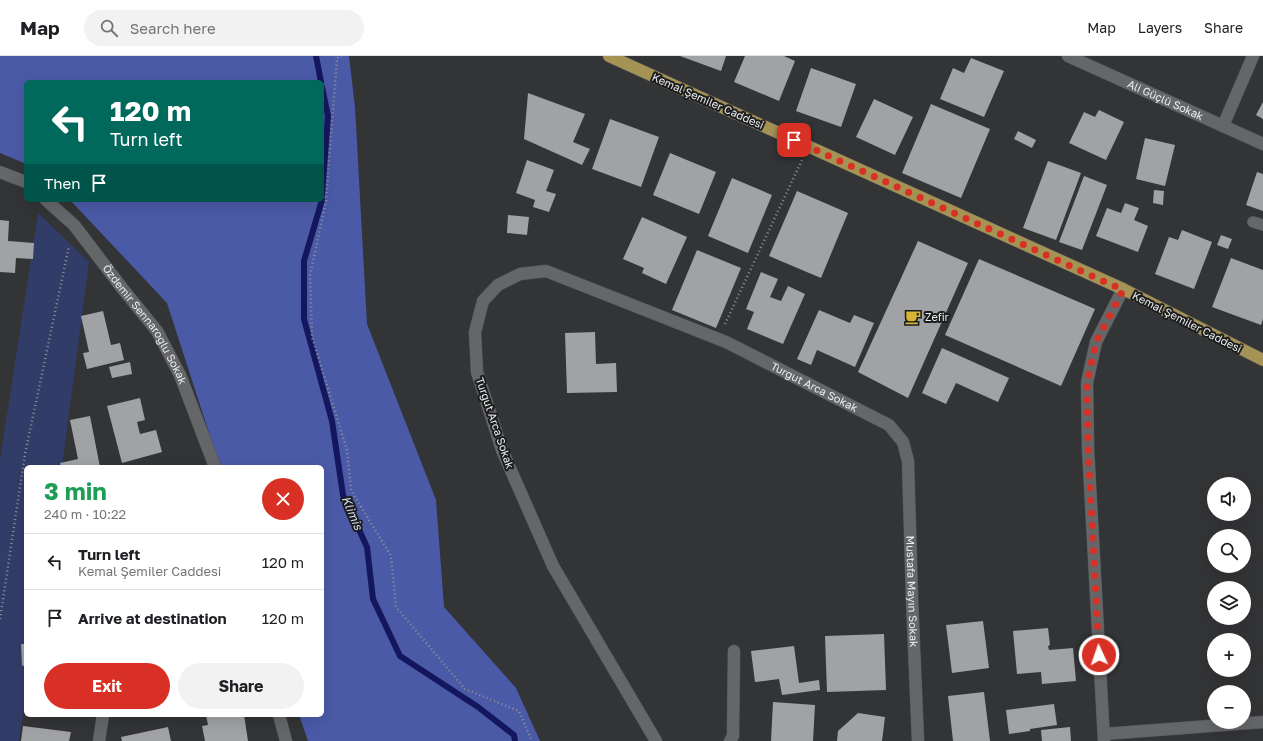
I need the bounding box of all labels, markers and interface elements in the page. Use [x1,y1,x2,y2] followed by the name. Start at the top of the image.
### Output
[84,10,364,46] search box
[20,16,60,39] text: Map
[98,17,120,39] icon: search
[130,19,216,37] text: Search here
[1087,19,1116,36] text: Map
[1138,19,1182,36] text: Layers
[1204,19,1243,36] text: Share
[650,70,766,131] street label: Kemal Şemiler Caddesi
[1126,77,1206,122] street label: Ali Güçlü Sokak
[110,94,191,127] text: 120 m
[44,96,96,148] icon: left
[777,123,811,157] pin
[110,128,183,150] text: Turn left
[783,129,805,151] icon: arrive
[88,172,110,194] icon: arrive
[44,174,80,192] text: Then
[100,262,190,386] street label: Özdemir Sennaroğlu Sokak
[1130,288,1244,355] street label: Kemal Şemiler Caddesi
[904,308,922,326] cafe icon: Zefir
[925,310,950,323] place label: Zefir
[769,359,860,414] street label: Turgut Arca Sokak
[474,375,517,470] street label: Turgut Arca Sokak
[44,476,107,505] text: 3 min
[1207,477,1251,729] map controls
[1207,477,1251,521] button: sound
[262,478,304,520] button: close
[339,494,367,533] water label: Klimis
[44,506,126,522] text: 240 m · 10:22
[1207,529,1251,573] button: search
[904,535,921,647] street label: Mustafa Mayın Sokak
[78,545,140,563] text: Turn left
[44,551,66,573] icon: left
[262,553,304,571] text: 120 m
[78,563,221,579] text: Kemal Şemiler Caddesi
[1207,581,1251,625] button: layers
[44,607,66,629] icon: arrive
[78,609,227,627] text: Arrive at destination
[262,609,304,627] text: 120 m
[1207,633,1251,677] button: +
[1078,634,1120,676] position arrow
[44,663,170,709] button: Exit
[178,663,304,709] button: Share
[1207,685,1251,729] button: −

